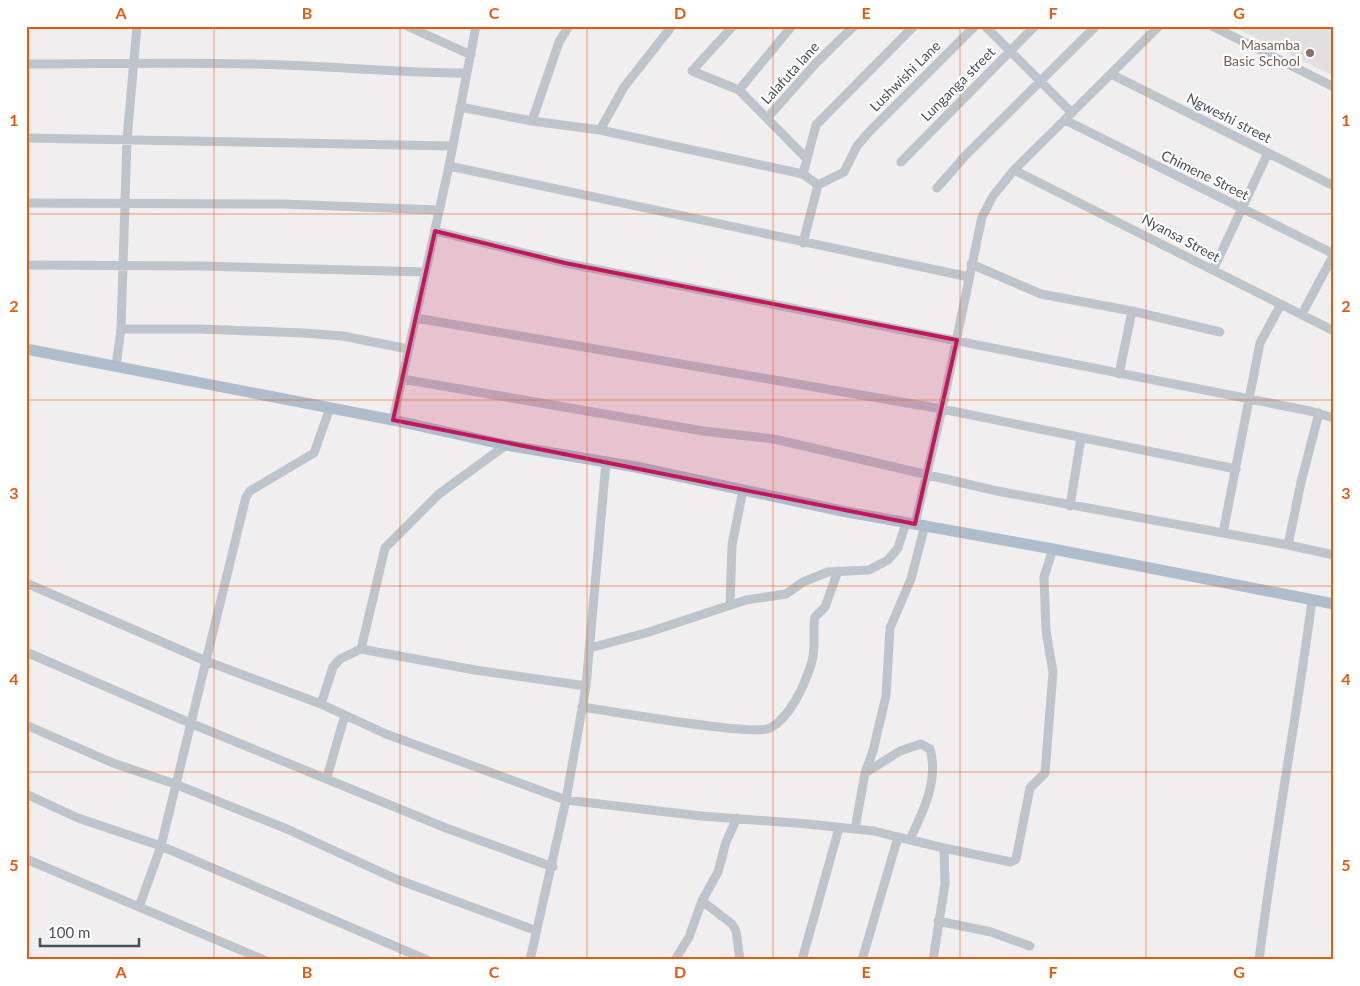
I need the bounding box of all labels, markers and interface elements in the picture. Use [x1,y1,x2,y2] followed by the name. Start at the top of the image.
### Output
[114,3,127,22] text: A
[302,3,312,22] text: B
[489,3,500,22] text: C
[674,3,686,22] text: D
[861,3,871,22] text: E
[1048,3,1058,22] text: F
[1233,3,1245,22] text: G
[1223,36,1300,69] place label: Masamba Basic School
[866,37,944,115] street label: Lushwishi Lane
[757,38,822,107] street label: Lalafuta lane
[917,43,998,124] street label: Lunganga street
[1304,47,1316,59] marker: Masamba Basic School
[1184,89,1274,146] street label: Ngweshi street
[9,110,19,129] text: 1
[1341,110,1351,129] text: 1
[1159,146,1252,203] street label: Chimene Street
[1139,210,1223,265] street label: Nyansa Street
[9,296,19,315] text: 2
[1341,296,1351,315] text: 2
[9,483,19,502] text: 3
[1341,483,1351,502] text: 3
[9,669,19,688] text: 4
[1341,669,1351,688] text: 4
[9,855,19,874] text: 5
[1341,855,1351,874] text: 5
[40,916,139,948] scale bar
[48,923,90,941] text: 100 m
[114,962,127,981] text: A
[302,962,312,981] text: B
[489,962,500,981] text: C
[674,962,686,981] text: D
[861,962,871,981] text: E
[1048,962,1058,981] text: F
[1233,962,1245,981] text: G

